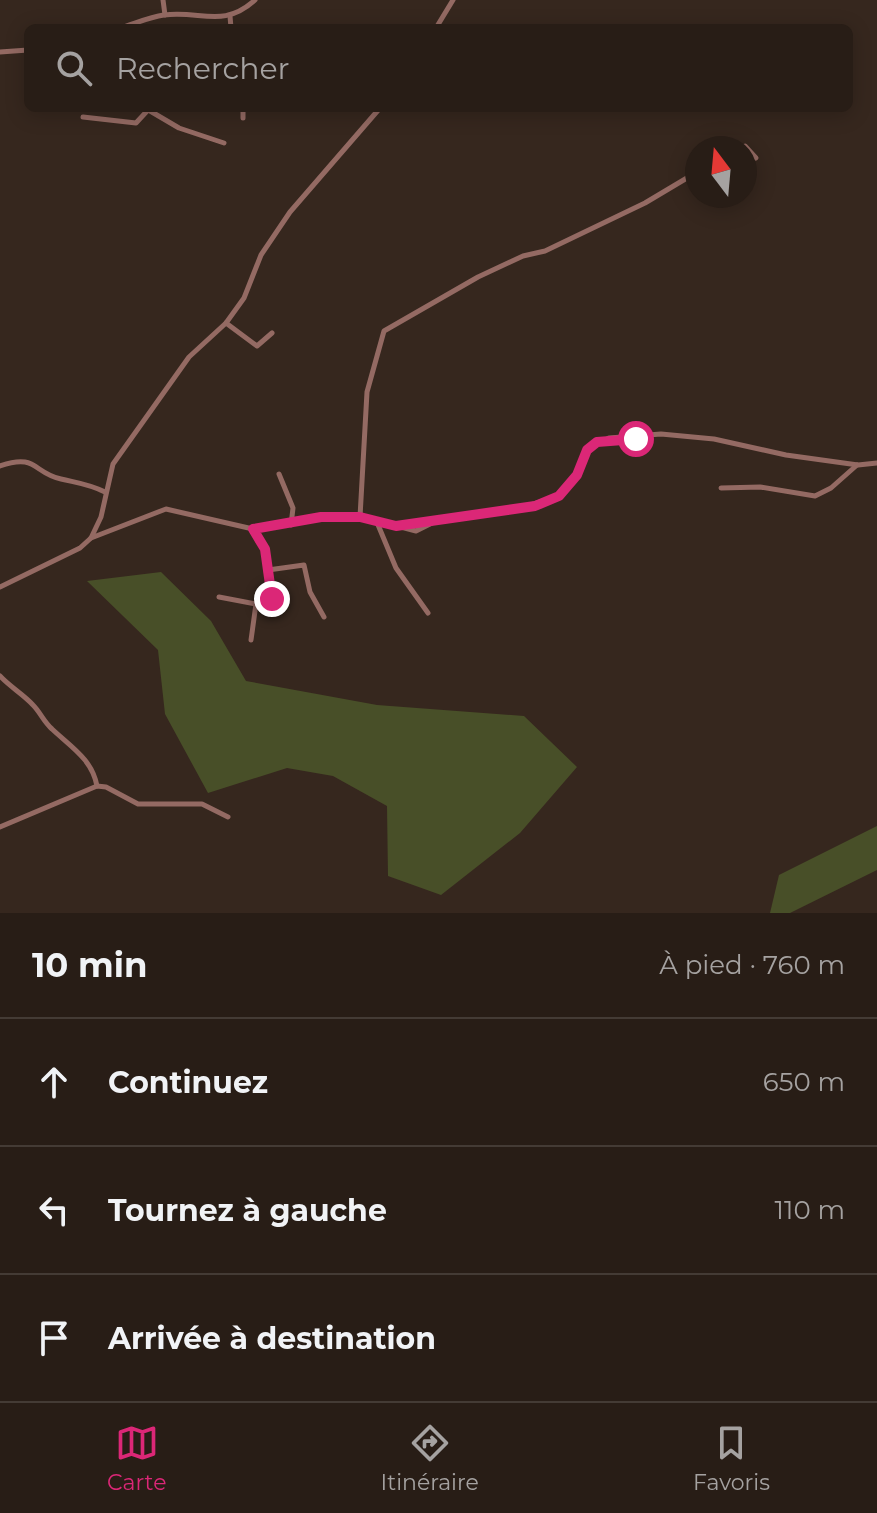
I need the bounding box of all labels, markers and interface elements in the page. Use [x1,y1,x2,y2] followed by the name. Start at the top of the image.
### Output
[24,24,853,112] search box
[52,46,96,90] icon: search
[116,50,290,87] text: Rechercher
[685,136,757,208] north arrow
[618,421,654,457] route start
[254,581,290,617] route end
[32,944,147,986] text: 10 min
[659,949,845,981] text: À pied · 760 m
[32,1060,76,1104] icon: ahead
[108,1064,268,1101] text: Continuez
[763,1066,845,1098] text: 650 m
[32,1188,76,1232] icon: left
[108,1192,387,1229] text: Tournez à gauche
[775,1194,845,1226] text: 110 m
[32,1316,76,1360] icon: arrive
[108,1320,436,1357] text: Arrivée à destination
[107,1421,166,1496] tab: Carte
[381,1421,479,1496] tab: Itinéraire
[693,1421,770,1496] tab: Favoris

